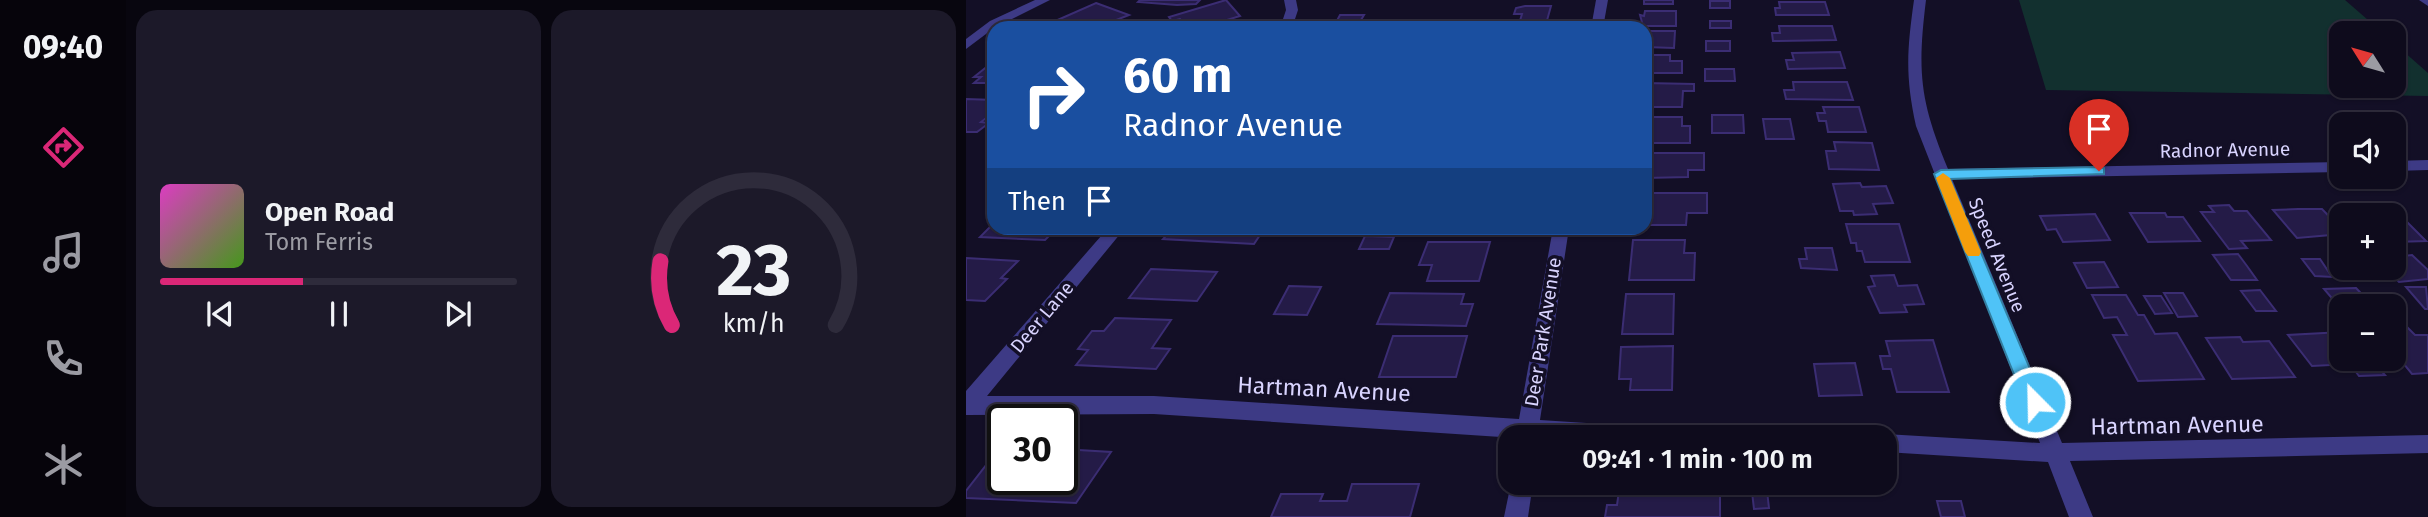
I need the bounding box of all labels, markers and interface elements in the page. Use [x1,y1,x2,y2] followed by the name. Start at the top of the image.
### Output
[2329,21,2406,98] north arrow
[2329,21,2406,371] map controls
[23,28,103,66] text: 09:40
[1123,46,1232,105] text: 60 m
[1008,49,1099,140] icon: right
[2069,99,2129,171] pin
[1123,106,1343,144] text: Radnor Avenue
[2080,110,2118,148] icon: arrive
[2329,112,2406,189] button: sound
[39,123,88,172] icon: directions
[2159,137,2291,163] street label: Radnor Avenue
[1080,182,1118,220] icon: arrive
[1008,186,1066,217] text: Then
[1964,194,2030,316] street label: Speed Avenue
[265,197,394,228] text: Open Road
[2329,203,2406,280] button: +
[716,227,791,314] text: 23
[39,228,88,277] icon: music
[265,228,373,256] text: Tom Ferris
[1520,256,1566,408] street label: Deer Park Avenue
[1005,277,1079,357] street label: Deer Lane
[2329,294,2406,371] button: −
[201,295,239,333] icon: previous
[320,295,358,333] icon: pause
[439,295,477,333] icon: next
[723,308,784,338] text: km/h
[39,334,88,383] icon: phone
[1998,365,2072,439] position arrow
[1237,370,1411,408] street label: Hartman Avenue
[987,404,1078,495] speed limit sign: 30
[2090,409,2264,441] street label: Hartman Avenue
[39,440,88,489] icon: climate
[1582,444,1813,475] text: 09:41 · 1 min · 100 m

